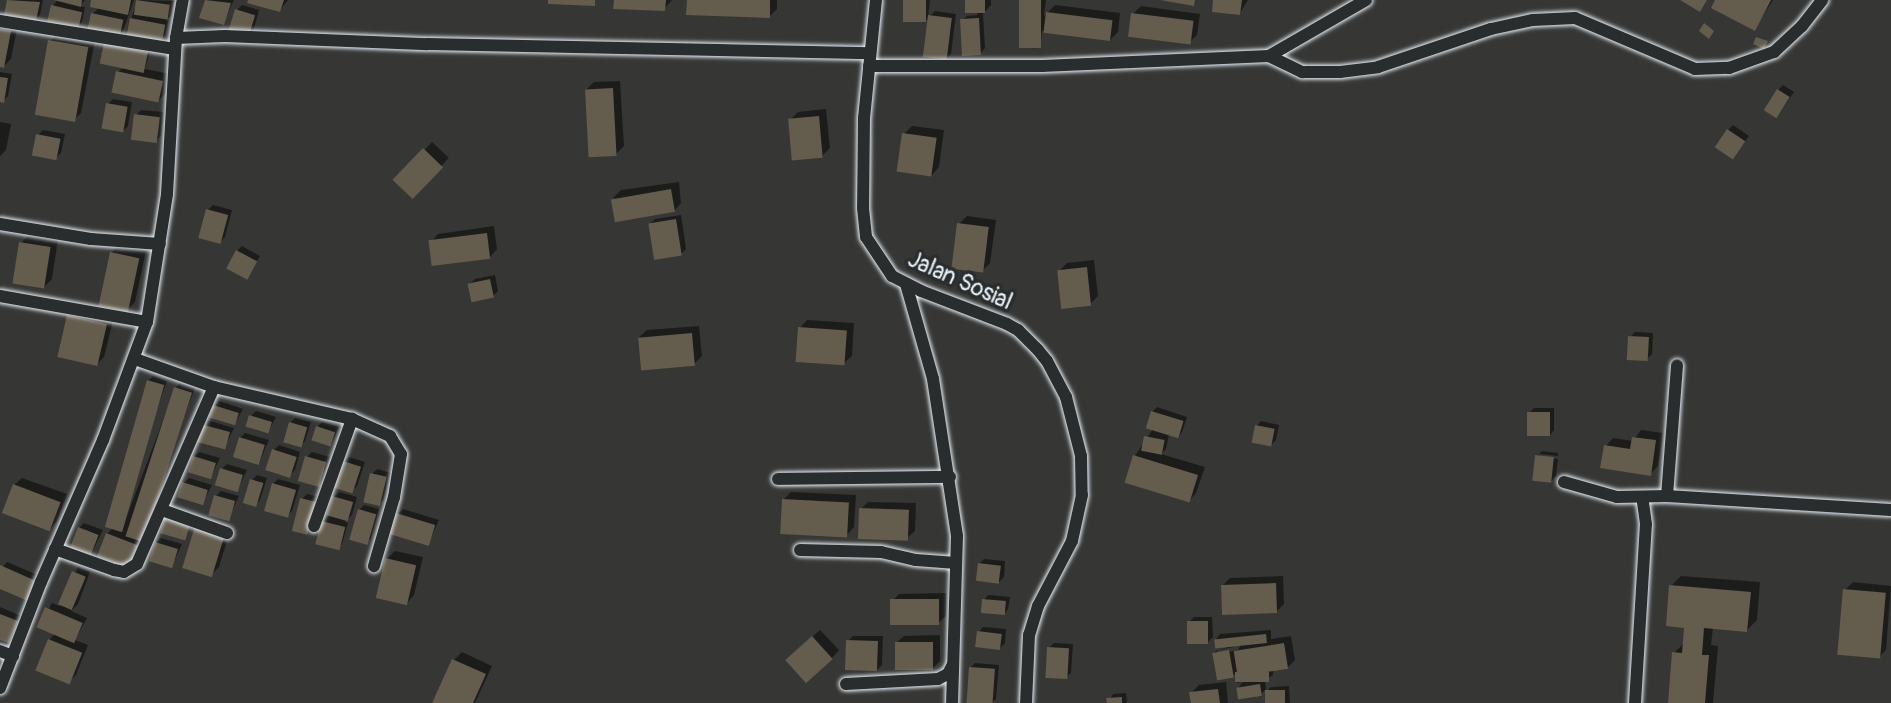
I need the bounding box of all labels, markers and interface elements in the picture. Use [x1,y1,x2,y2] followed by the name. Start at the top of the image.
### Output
[903,246,1017,316] street label: Jalan Sosial

